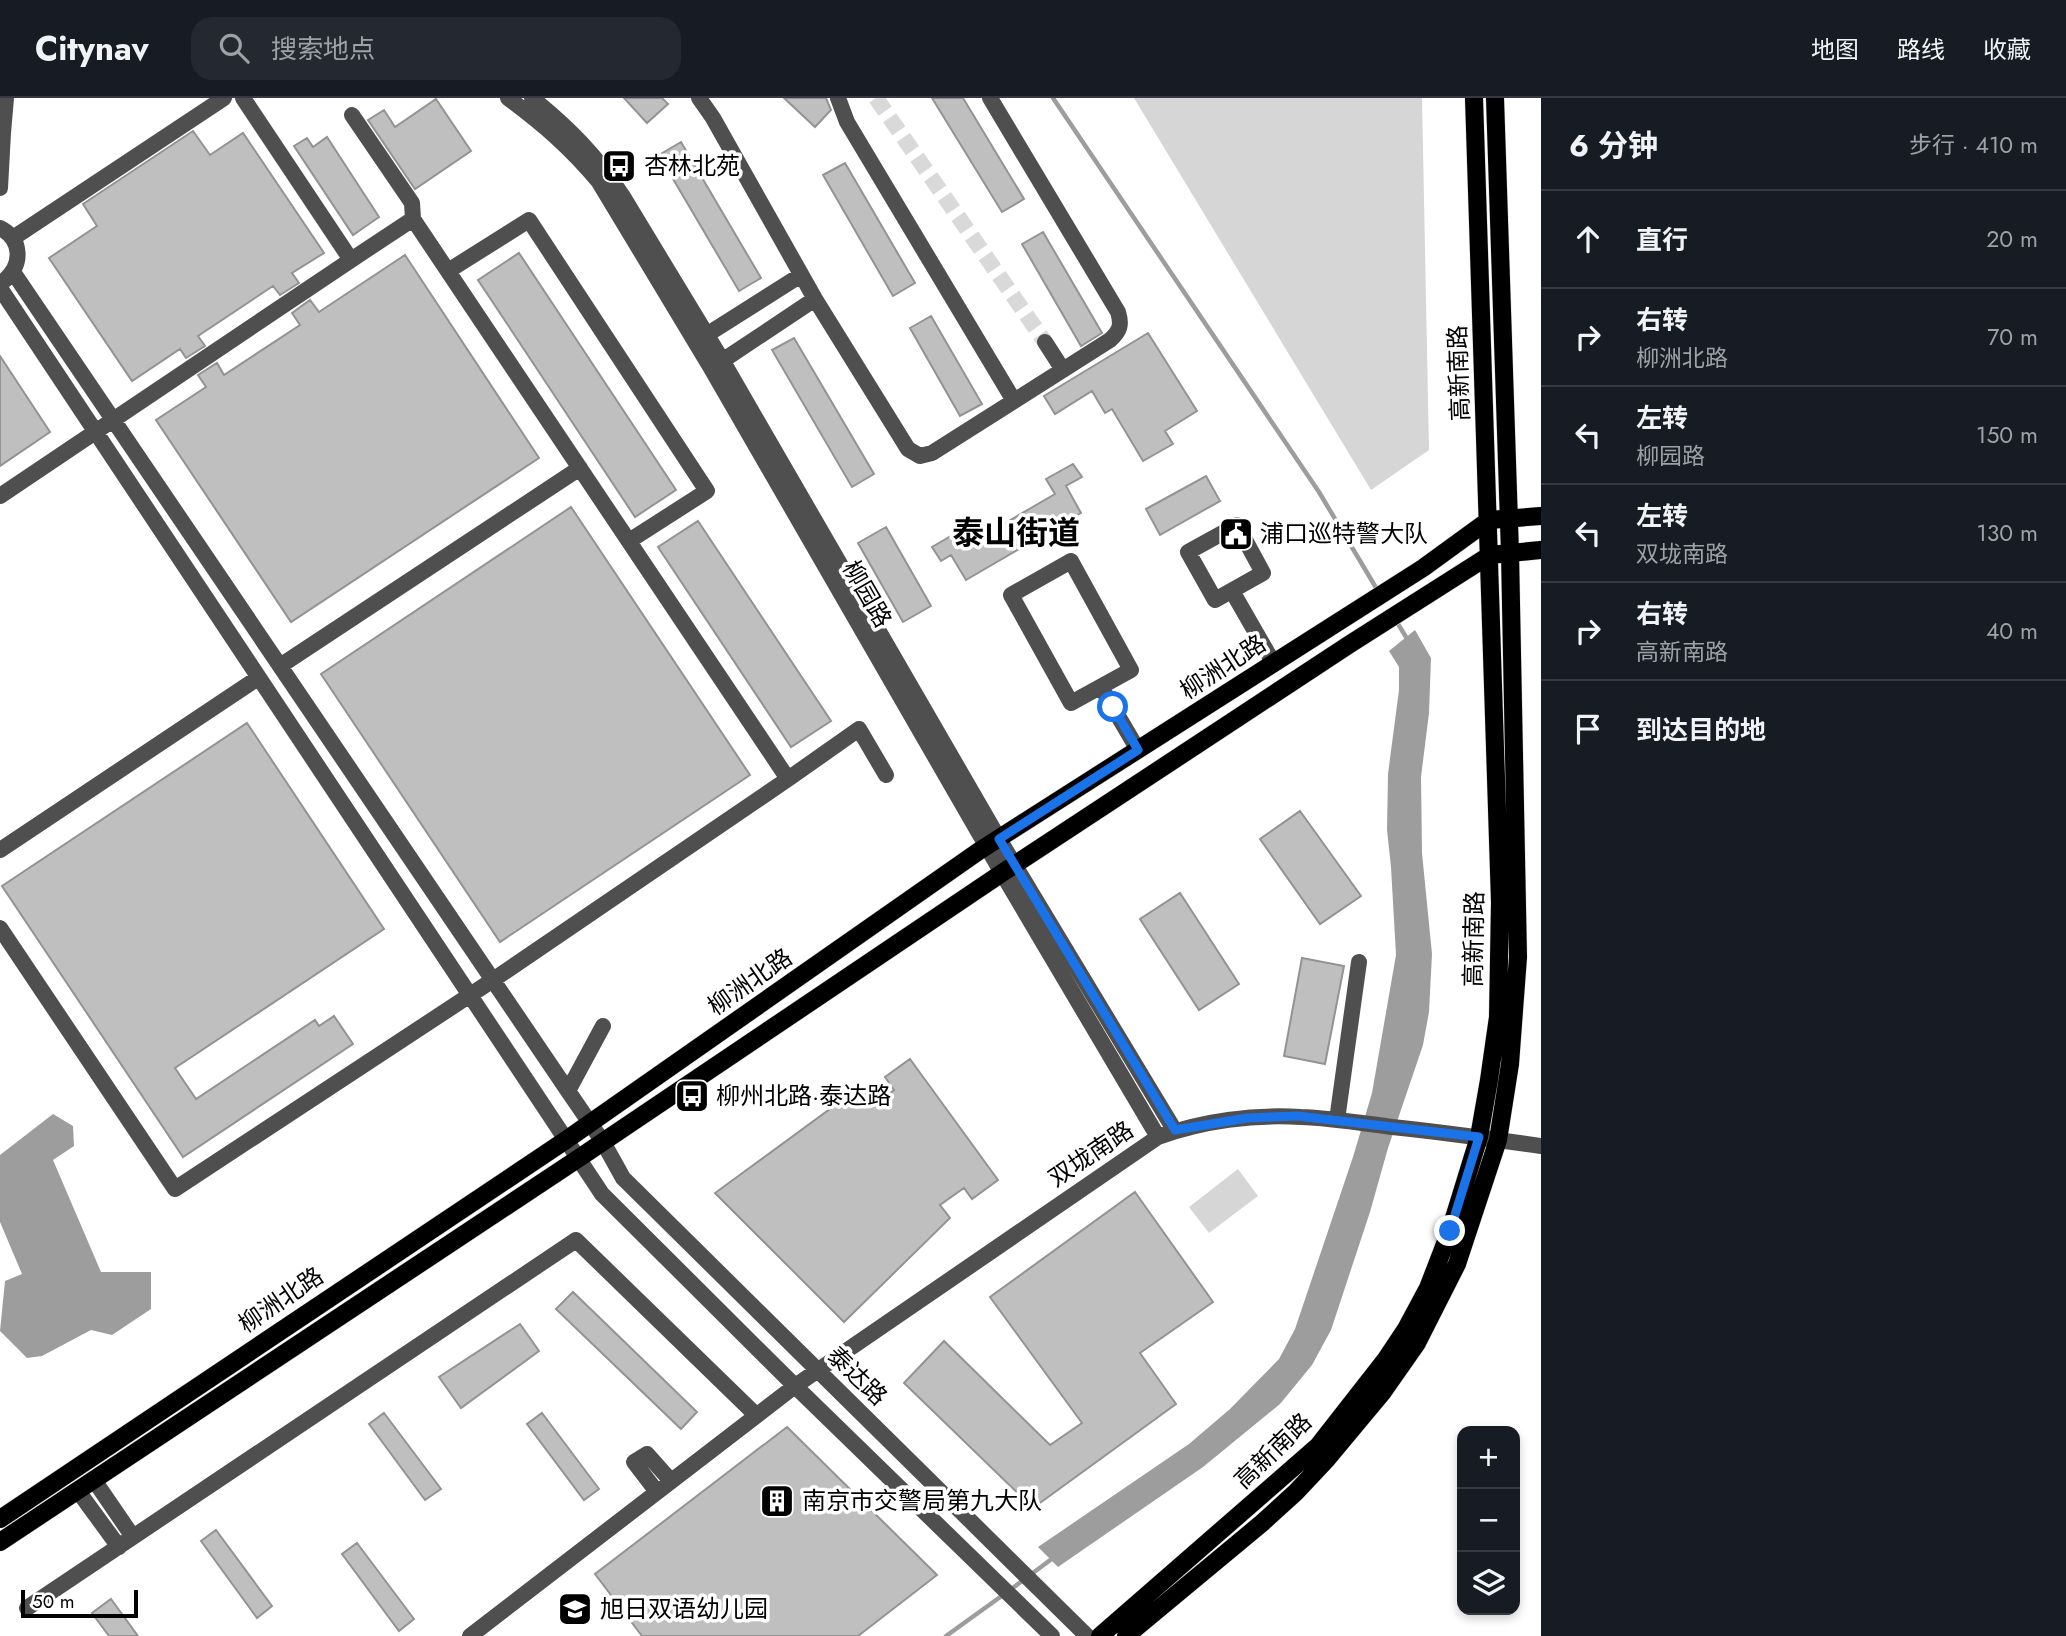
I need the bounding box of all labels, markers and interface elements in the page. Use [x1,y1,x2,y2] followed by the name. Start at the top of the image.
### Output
[191,17,681,80] search box
[35,25,149,72] text: Citynav
[215,29,253,67] icon: search
[271,30,375,68] text: 搜索地点
[1811,32,1859,67] text: 地图
[1897,32,1945,67] text: 路线
[1983,32,2031,67] text: 收藏
[1569,124,1658,167] text: 6 分钟
[1909,128,2038,162] text: 步行 · 410 m
[600,147,638,185] bus stop icon: 杏林北苑
[644,148,740,183] place label: 杏林北苑
[1569,220,1607,258] icon: ahead
[1636,221,1688,259] text: 直行
[1986,222,2038,256] text: 20 m
[1636,301,1688,339] text: 右转
[1569,318,1607,356] icon: right
[1987,320,2038,354] text: 70 m
[1439,324,1478,422] street label: 高新南路
[1636,341,1728,375] text: 柳洲北路
[1636,399,1688,437] text: 左转
[1569,416,1607,454] icon: left
[1976,418,2038,452] text: 150 m
[1636,439,1705,473] text: 柳园路
[1636,497,1688,535] text: 左转
[952,510,1080,556] district label: 泰山街道
[1569,514,1607,552] icon: left
[1217,515,1255,553] public building icon: 浦口巡特警大队
[1260,516,1428,551] place label: 浦口巡特警大队
[1976,516,2038,550] text: 130 m
[1636,537,1728,571] text: 双垅南路
[834,554,901,634] street label: 柳园路
[1636,595,1688,633] text: 右转
[1569,612,1607,650] icon: right
[1986,614,2038,648] text: 40 m
[1173,626,1273,707] street label: 柳洲北路
[1636,635,1728,669] text: 高新南路
[1097,691,1128,722] route start
[1569,710,1607,748] icon: arrive
[1636,711,1766,749] text: 到达目的地
[1455,891,1492,987] street label: 高新南路
[700,940,799,1023] street label: 柳洲北路
[673,1077,711,1115] bus stop icon: 柳州北路·泰达路
[716,1078,891,1113] place label: 柳州北路·泰达路
[1041,1112,1140,1195] street label: 双垅南路
[1434,1215,1465,1246] route end
[231,1258,330,1341] street label: 柳洲北路
[819,1338,895,1413] street label: 泰达路
[1226,1405,1319,1497] street label: 高新南路
[1457,1426,1520,1615] map controls
[1457,1426,1520,1489] button: +
[758,1482,796,1520] building icon: 南京市交警局第九大队
[802,1483,1042,1518] place label: 南京市交警局第九大队
[1457,1489,1520,1552] button: −
[1457,1552,1520,1615] button: layers
[21,1587,138,1619] scale bar
[32,1588,75,1615] text: 50 m
[556,1590,594,1628] school or university icon: 旭日双语幼儿园
[600,1591,768,1626] place label: 旭日双语幼儿园

